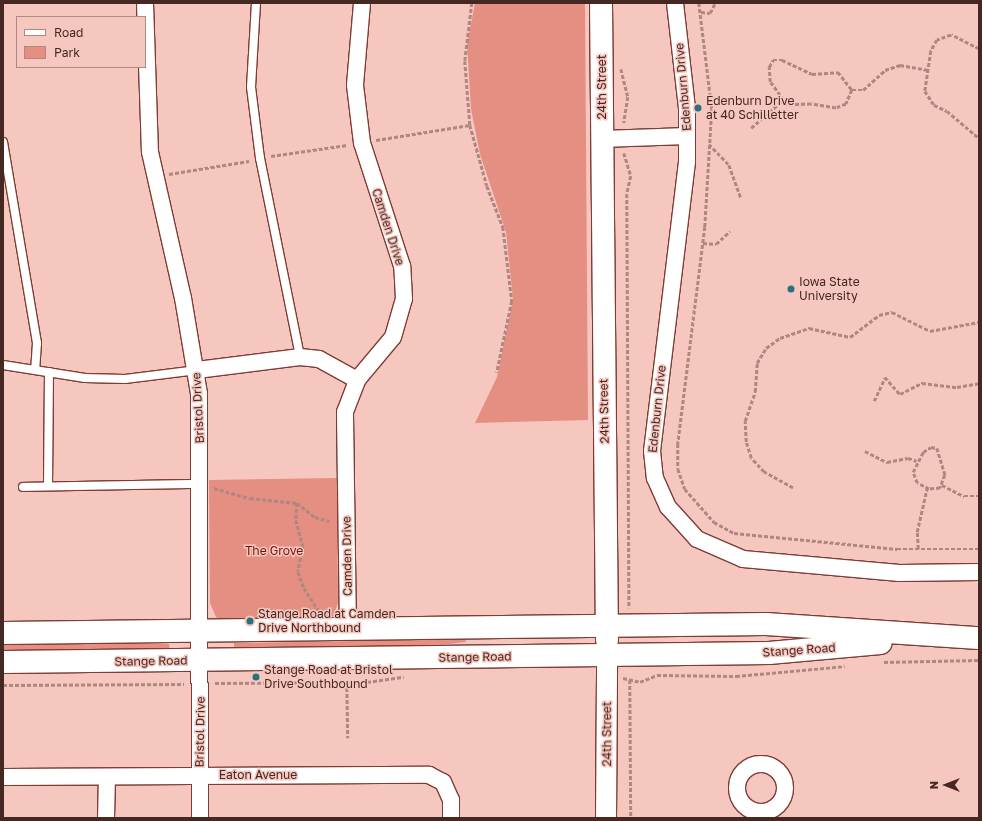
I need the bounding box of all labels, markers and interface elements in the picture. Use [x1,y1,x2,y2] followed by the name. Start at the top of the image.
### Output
[16,16,146,68] legend
[54,25,83,40] text: Road
[672,42,694,132] street label: Edenburn Drive
[54,45,80,60] text: Park
[595,55,609,119] street label: 24th Street
[706,94,799,122] place label: Edenburn Drive at 40 Schilletter
[693,103,703,113] marker: Edenburn Drive at 40 Schilletter
[369,187,407,267] street label: Camden Drive
[799,275,860,303] place label: Iowa State University
[786,284,796,294] marker: Iowa State University
[645,364,669,454] street label: Edenburn Drive
[189,372,207,444] street label: Bristol Drive
[596,378,612,444] street label: 24th Street
[339,516,355,596] street label: Camden Drive
[245,544,303,558] park label: The Grove
[258,607,396,635] place label: Stange Road at Camden Drive Northbound
[245,616,255,626] marker: Stange Road at Camden Drive Northbound
[762,640,836,660] street label: Stange Road
[438,649,512,665] street label: Stange Road
[114,653,188,669] street label: Stange Road
[264,663,393,691] place label: Stange Road at Bristol Drive Southbound
[251,672,261,682] marker: Stange Road at Bristol Drive Southbound
[192,696,208,768] street label: Bristol Drive
[600,702,614,766] street label: 24th Street
[926,765,966,805] north arrow
[219,768,297,782] street label: Eaton Avenue
[927,781,940,789] text: N

